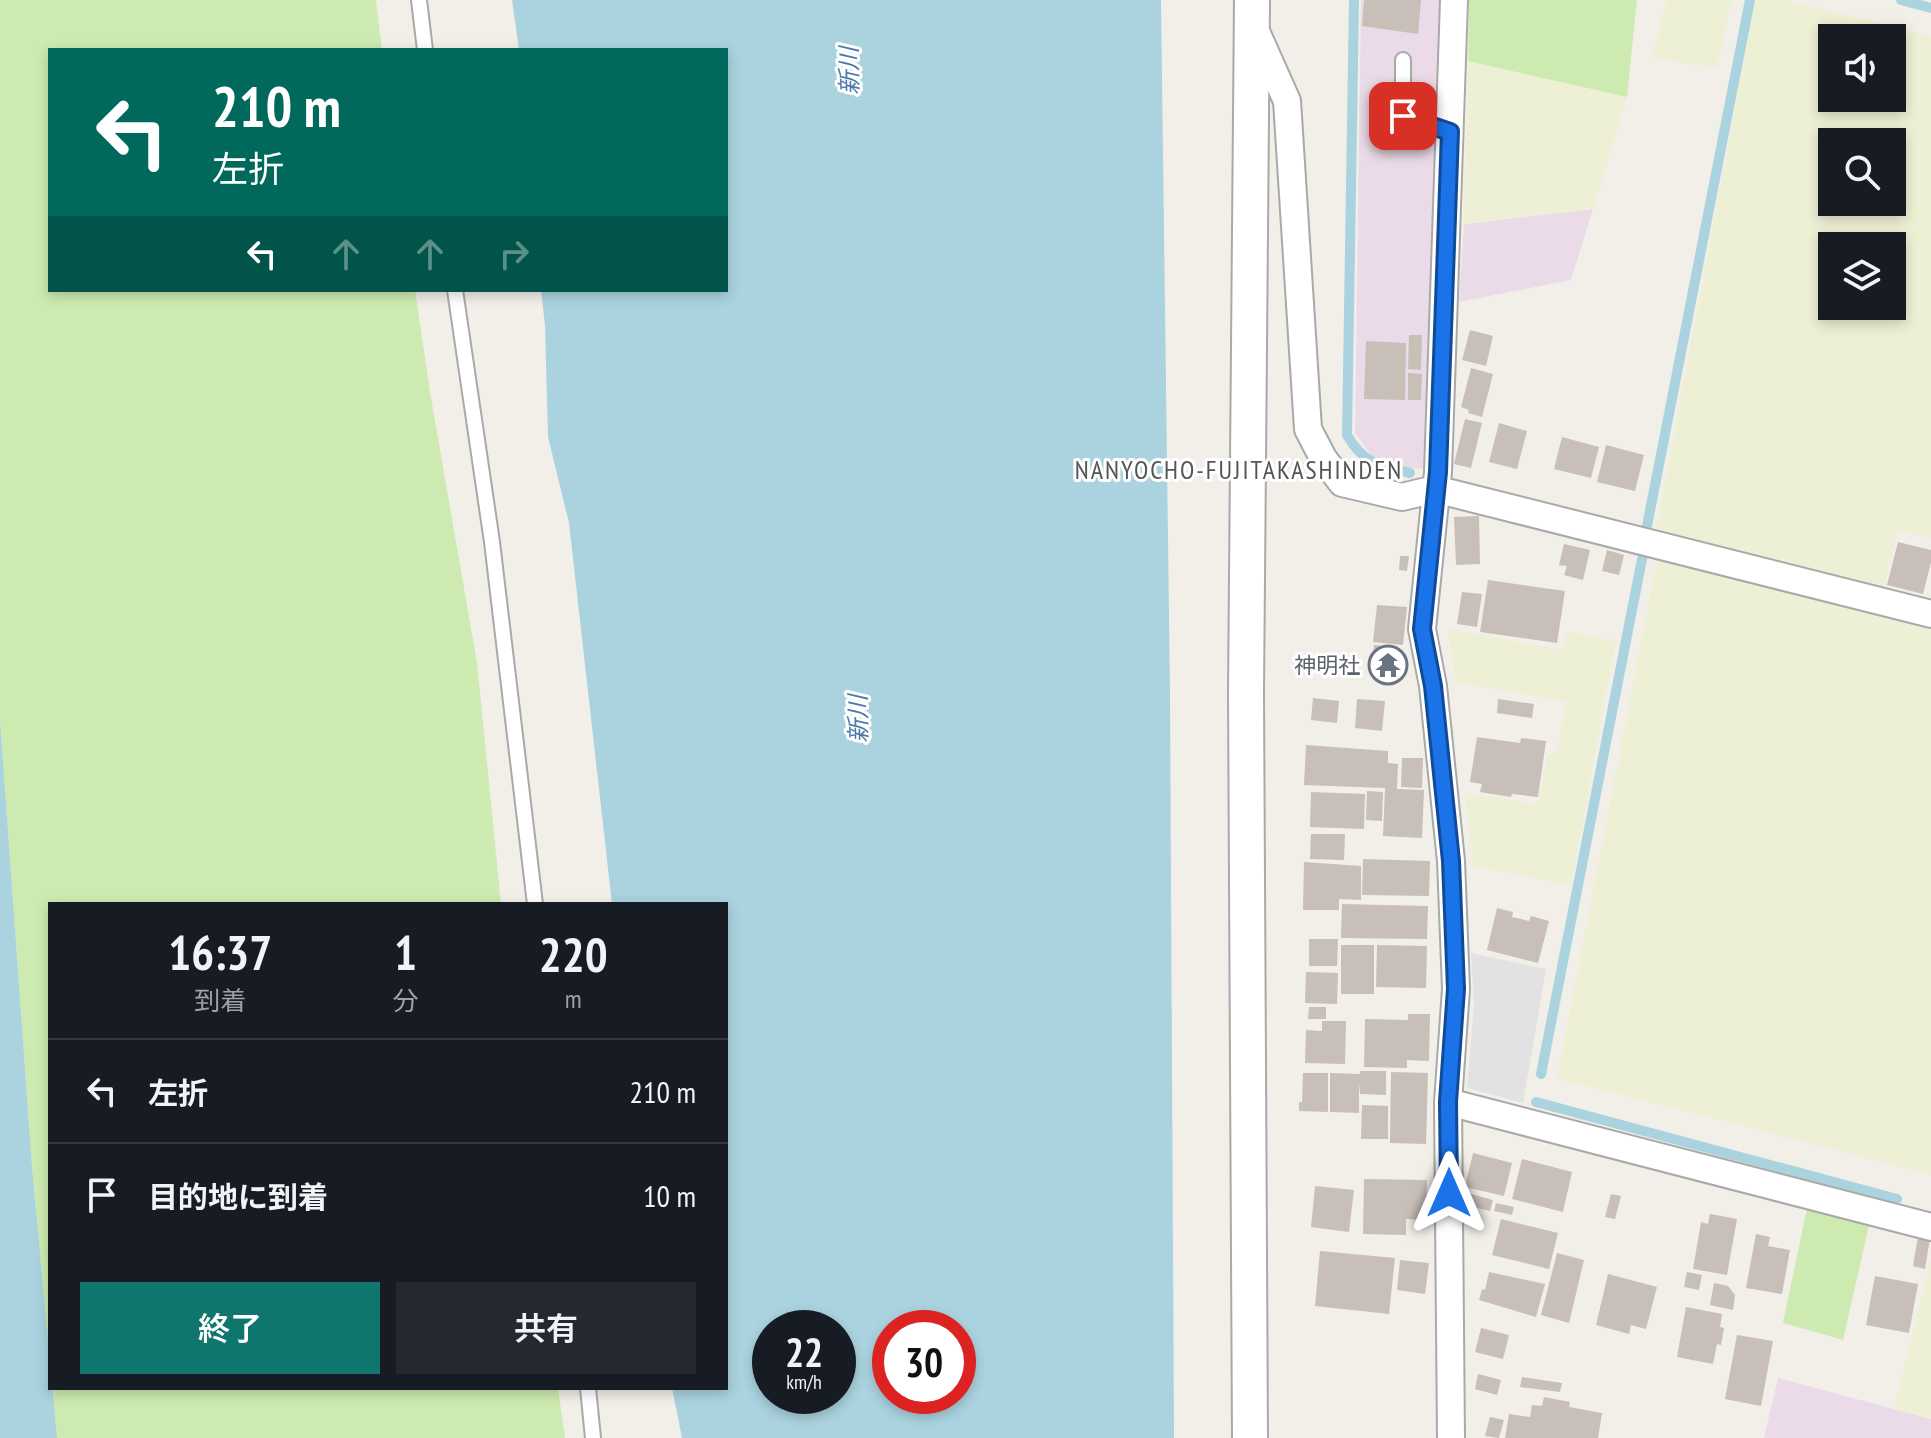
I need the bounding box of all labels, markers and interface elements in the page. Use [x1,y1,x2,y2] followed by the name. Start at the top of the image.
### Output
[1818,24,1906,320] map controls
[1818,24,1906,112] button: sound
[833,44,865,95] water label: 新川
[212,70,341,142] text: 210 m
[80,80,184,184] icon: left
[1369,82,1437,150] pin
[1381,94,1425,138] icon: arrive
[1818,128,1906,216] button: search
[212,145,284,192] text: 左折
[240,232,284,276] icon: left
[324,232,368,276] icon: ahead
[408,232,452,276] icon: ahead
[492,232,536,276] icon: right
[1818,232,1906,320] button: layers
[1075,453,1403,486] district label: NANYOCHO-FUJITAKASHINDEN
[1367,644,1409,686] temple icon: 神明社
[1294,651,1360,679] place label: 神明社
[842,692,874,743] water label: 新川
[168,921,272,983] text: 16:37
[394,921,417,983] text: 1
[539,923,608,985] text: 220
[565,982,582,1015] text: m
[194,984,246,1017] text: 到着
[392,984,419,1017] text: 分
[80,1069,124,1113] icon: left
[630,1072,696,1111] text: 210 m
[148,1073,208,1112] text: 左折
[1407,1151,1491,1235] position arrow
[80,1173,124,1217] icon: arrive
[643,1176,696,1215] text: 10 m
[148,1177,328,1216] text: 目的地に到着
[80,1282,380,1374] button: 終了
[396,1282,696,1374] button: 共有
[872,1310,976,1414] speed limit sign: 30
[785,1326,823,1378] text: 22
[786,1369,822,1395] text: km/h

